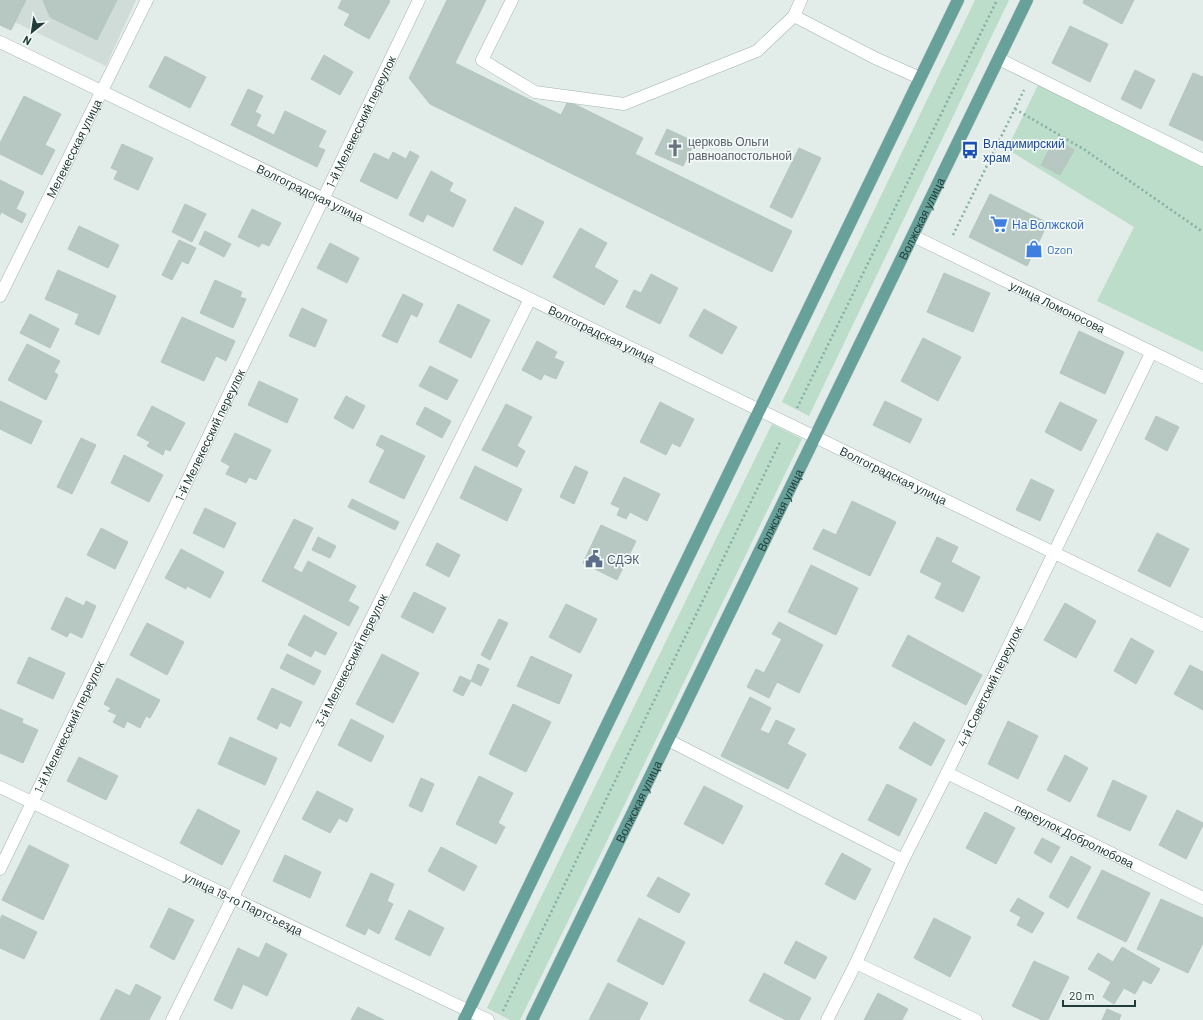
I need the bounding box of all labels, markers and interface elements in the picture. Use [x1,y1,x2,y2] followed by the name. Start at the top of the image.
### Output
[12,12,52,52] north arrow
[20,34,33,49] text: N
[323,53,399,190] street label: 1-й Мелекесский переулок
[43,96,104,200] street label: Мелекесская улица
[688,134,792,163] place label: церковь Ольги равноапостольной
[983,136,1065,165] place label: Владимирский храм
[665,138,685,158] church icon: церковь Ольги равноапостольной
[960,140,980,160] bus stop icon: Владимирский храм
[255,161,367,224] street label: Волгоградская улица
[895,175,947,262] street label: Волжская улица
[989,214,1009,234] supermarket icon: На Волжской
[1012,217,1084,231] place label: На Волжской
[1024,239,1044,259] shop icon: Ozon
[1047,242,1073,256] place label: Ozon
[1008,277,1108,336] street label: улица Ломоносова
[546,302,658,366] street label: Волгоградская улица
[172,366,247,503] street label: 1-й Мелекесский переулок
[838,443,950,507] street label: Волгоградская улица
[754,466,806,553] street label: Волжская улица
[584,549,604,569] public building icon: СДЭК
[607,552,639,567] place label: СДЭК
[312,591,390,729] street label: 3-й Мелекесский переулок
[954,623,1025,749] street label: 4-й Советский переулок
[31,658,107,795] street label: 1-й Мелекесский переулок
[612,758,664,845] street label: Волжская улица
[1013,800,1137,870] street label: переулок Добролюбова
[182,869,306,938] street label: улица 19-го Партсъезда
[1063,982,1135,1008] scale bar
[1069,988,1095,1002] text: 20 m

